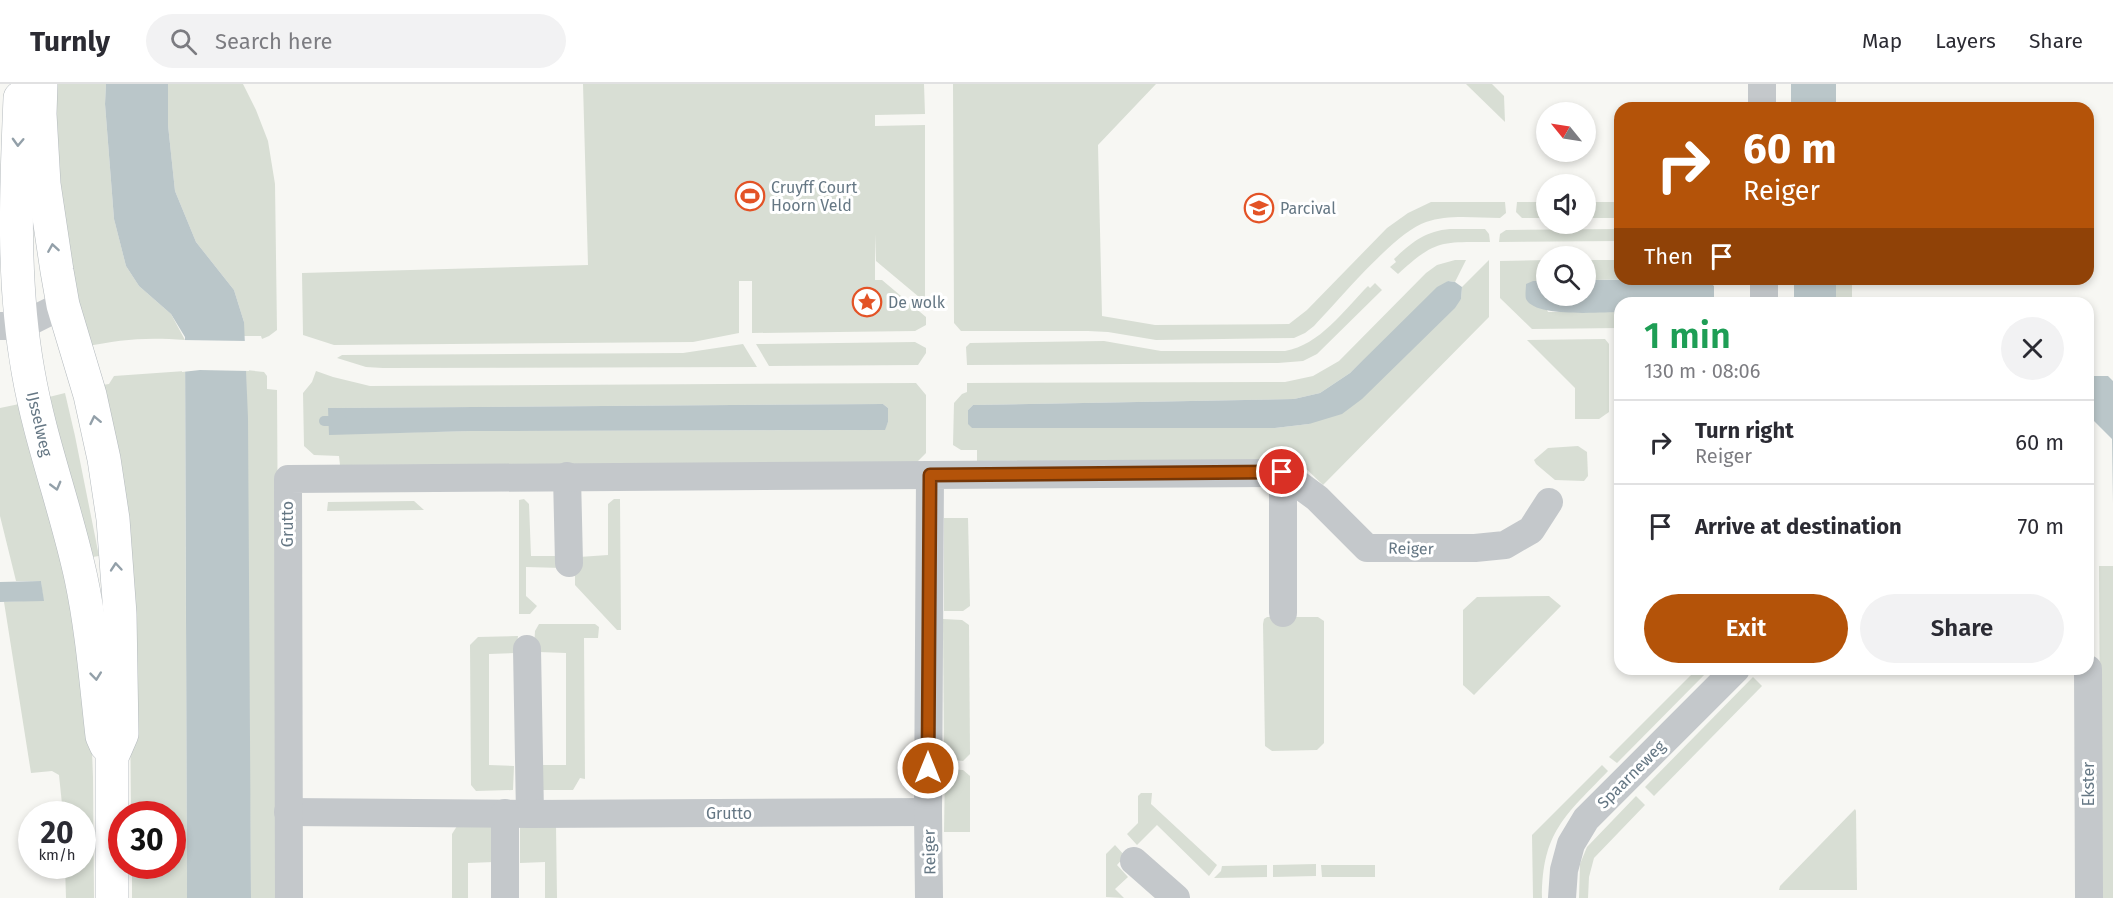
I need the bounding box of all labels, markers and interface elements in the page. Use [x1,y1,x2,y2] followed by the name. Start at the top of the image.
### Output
[146,14,566,68] search box
[30,25,110,58] text: Turnly
[167,25,200,58] icon: search
[215,28,332,55] text: Search here
[1862,28,1902,54] text: Map
[1935,28,1996,54] text: Layers
[2029,28,2083,54] text: Share
[1536,102,1596,162] north arrow
[1536,102,1596,306] map controls
[1743,124,1837,174] text: 60 m
[1644,126,1722,204] icon: right
[12,138,25,147] one-way arrow
[1536,174,1596,234] button: sound
[1743,175,1820,207] text: Reiger
[771,178,858,215] place label: Cruyff Court Hoorn Veld
[734,180,766,212] sports icon: Cruyff Court Hoorn Veld
[1243,192,1275,224] school or university icon: Parcival
[1280,199,1336,218] place label: Parcival
[1705,240,1738,273] icon: arrive
[47,243,60,253] one-way arrow
[1644,243,1693,270] text: Then
[1536,246,1596,306] button: search
[851,286,883,318] place icon: De wolk
[888,293,946,312] place label: De wolk
[1644,314,1731,358] text: 1 min
[2001,317,2064,380] button: close
[1644,359,1760,383] text: 130 m · 08:06
[23,390,56,459] street label: IJsselweg
[89,415,102,425] one-way arrow
[1695,417,1794,444] text: Turn right
[1644,426,1677,459] icon: right
[2015,429,2064,456] text: 60 m
[1695,444,1752,468] text: Reiger
[1256,446,1307,497] pin
[1265,455,1298,488] icon: arrive
[49,480,61,491] one-way arrow
[278,501,297,547] street label: Grutto
[1644,510,1677,543] icon: arrive
[1695,513,1902,540] text: Arrive at destination
[2018,513,2064,540] text: 70 m
[1388,539,1435,558] street label: Reiger
[110,562,123,571] one-way arrow
[1644,594,1848,663] button: Exit
[1860,594,2064,663] button: Share
[89,672,101,681] one-way arrow
[896,736,960,800] position arrow
[1593,736,1670,812] street label: Spaarneweg
[2079,761,2098,806] street label: Ekster
[108,801,186,879] speed limit sign: 30
[706,804,752,823] street label: Grutto
[40,815,74,851] text: 20
[920,828,939,875] street label: Reiger
[38,846,76,864] text: km/h

